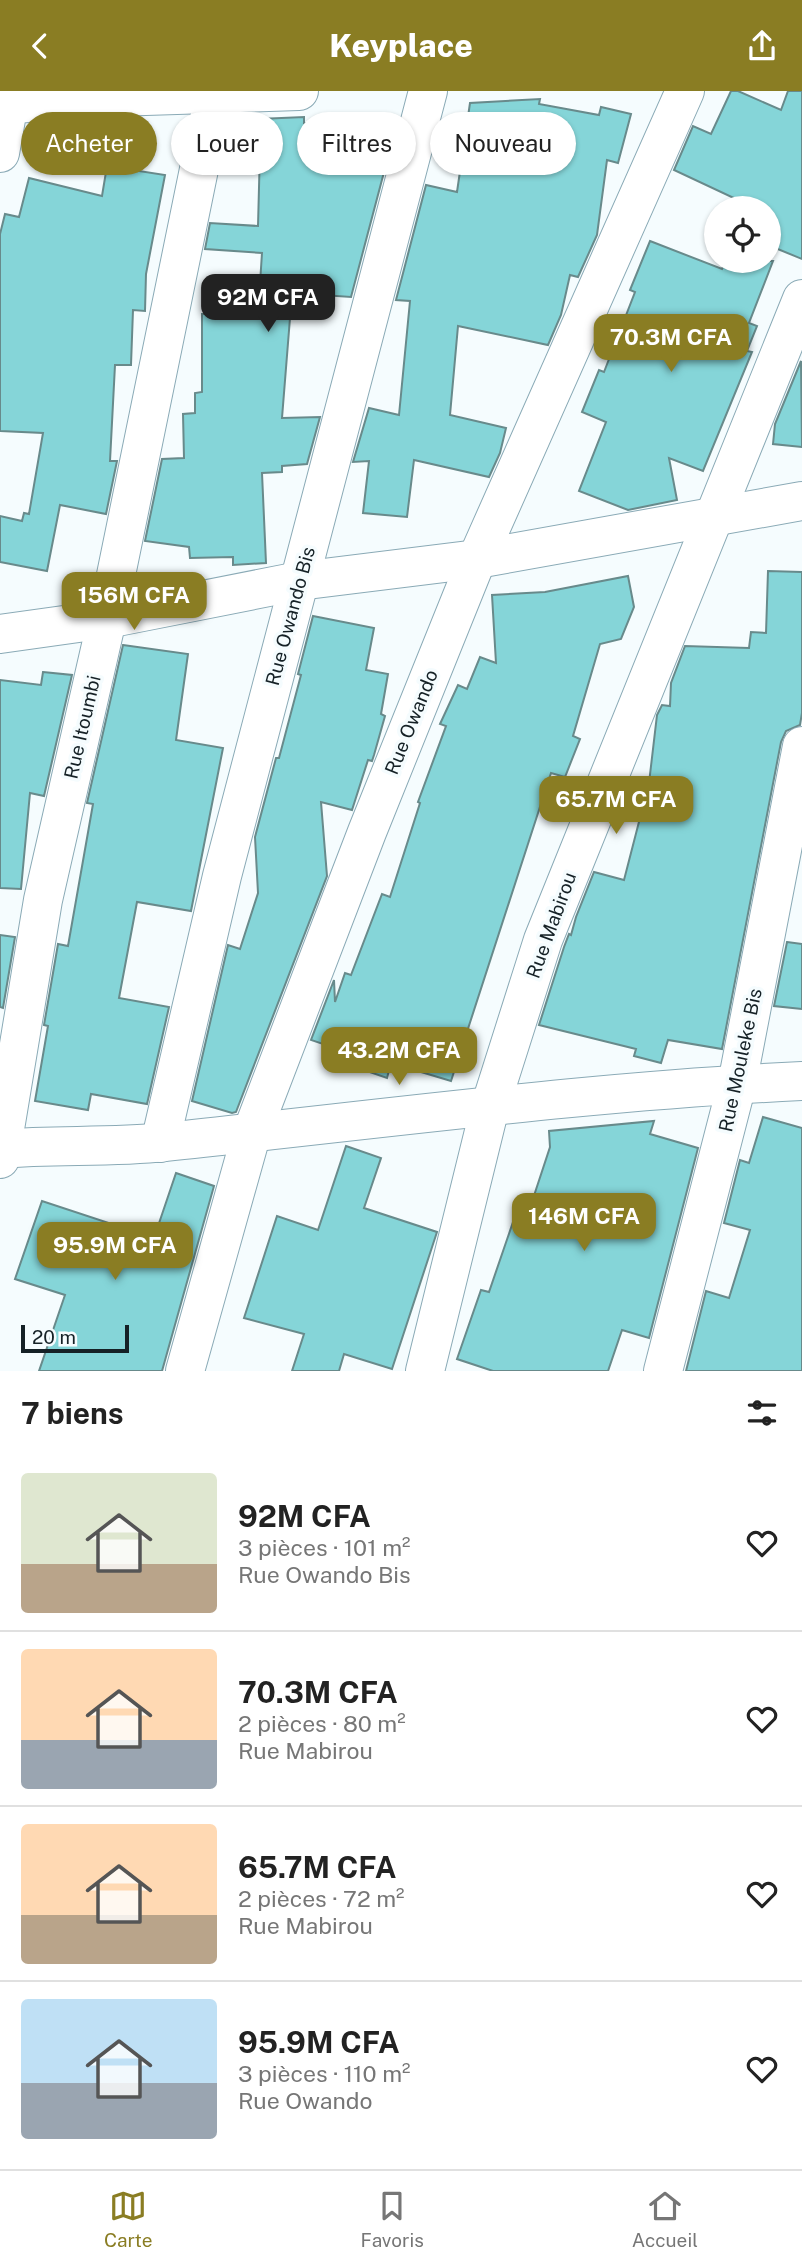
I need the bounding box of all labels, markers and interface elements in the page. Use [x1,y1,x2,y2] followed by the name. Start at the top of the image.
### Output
[21,27,59,65] icon: back
[329,27,473,64] text: Keyplace
[743,27,781,65] icon: share
[21,112,157,175] chip: Acheter
[171,112,283,175] chip: Louer
[297,112,416,175] chip: Filtres
[430,112,576,175] chip: Nouveau
[704,196,781,273] map controls
[704,196,781,273] button: locate
[203,275,333,334] pin: 92M CFA
[217,283,319,310] text: 92M CFA
[591,315,751,374] pin: 70.3M CFA
[610,323,732,350] text: 70.3M CFA
[261,544,319,688] street label: Rue Owando Bis
[62,573,206,632] pin: 156M CFA
[78,581,190,608] text: 156M CFA
[380,666,442,778] street label: Rue Owando
[59,673,105,781] street label: Rue Itoumbi
[536,777,696,836] pin: 65.7M CFA
[555,785,677,812] text: 65.7M CFA
[522,869,580,981] street label: Rue Mabirou
[714,986,766,1134] street label: Rue Mouleke Bis
[319,1027,479,1087] pin: 43.2M CFA
[337,1036,461,1063] text: 43.2M CFA
[512,1193,656,1253] pin: 146M CFA
[528,1202,640,1229] text: 146M CFA
[35,1223,195,1282] pin: 95.9M CFA
[53,1231,177,1258] text: 95.9M CFA
[21,1322,130,1354] scale bar
[32,1326,76,1348] text: 20 m
[743,1394,781,1432] icon: filters
[21,1395,124,1431] text: 7 biens
[238,1498,371,1534] text: 92M CFA
[77,1501,161,1585] icon: home
[743,1524,781,1562] icon: heart
[238,1534,410,1561] text: 3 pièces · 101 m²
[238,1561,411,1588] text: Rue Owando Bis
[238,1674,398,1710] text: 70.3M CFA
[77,1677,161,1761] icon: home
[743,1700,781,1738] icon: heart
[238,1710,406,1737] text: 2 pièces · 80 m²
[238,1737,373,1764] text: Rue Mabirou
[238,1849,396,1885] text: 65.7M CFA
[77,1852,161,1936] icon: home
[743,1875,781,1913] icon: heart
[238,1885,405,1912] text: 2 pièces · 72 m²
[238,1912,373,1939] text: Rue Mabirou
[238,2024,400,2060] text: 95.9M CFA
[77,2027,161,2111] icon: home
[743,2050,781,2088] icon: heart
[238,2060,410,2087] text: 3 pièces · 110 m²
[238,2087,372,2114] text: Rue Owando
[104,2187,153,2251] tab: Carte
[361,2187,424,2251] tab: Favoris
[632,2187,698,2251] tab: Accueil

